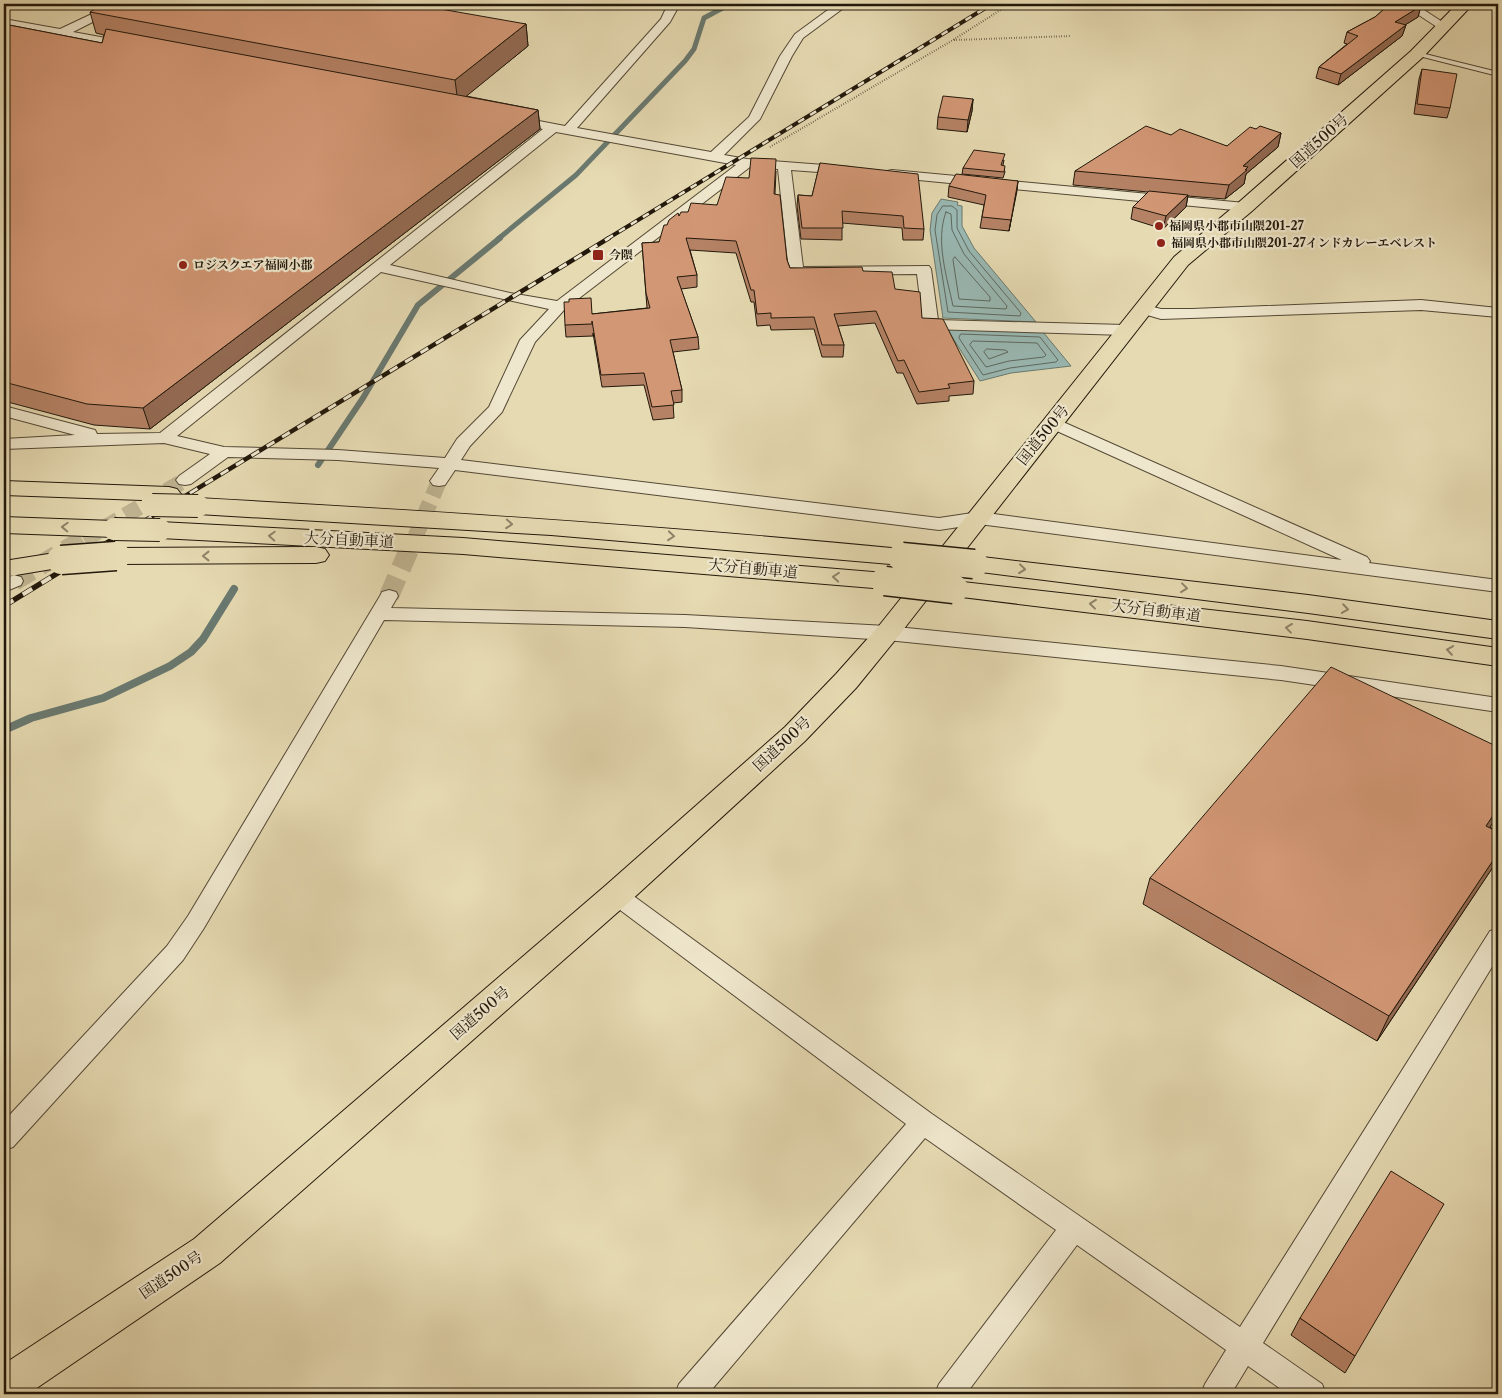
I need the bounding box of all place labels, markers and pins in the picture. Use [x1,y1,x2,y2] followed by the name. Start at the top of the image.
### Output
[1169,218,1305,233] place label: 福岡県小郡市山隈201-27
[1153,220,1165,232] marker: 福岡県小郡市山隈201-27
[1171,235,1437,250] place label: 福岡県小郡市山隈201-27インドカレーエベレスト
[1155,237,1167,249] marker: 福岡県小郡市山隈201-27インドカレーエベレスト
[609,247,633,262] place label: 今隈
[591,248,605,262] marker: 今隈
[193,257,312,272] place label: ロジスクエア福岡小郡
[177,259,189,271] marker: ロジスクエア福岡小郡

